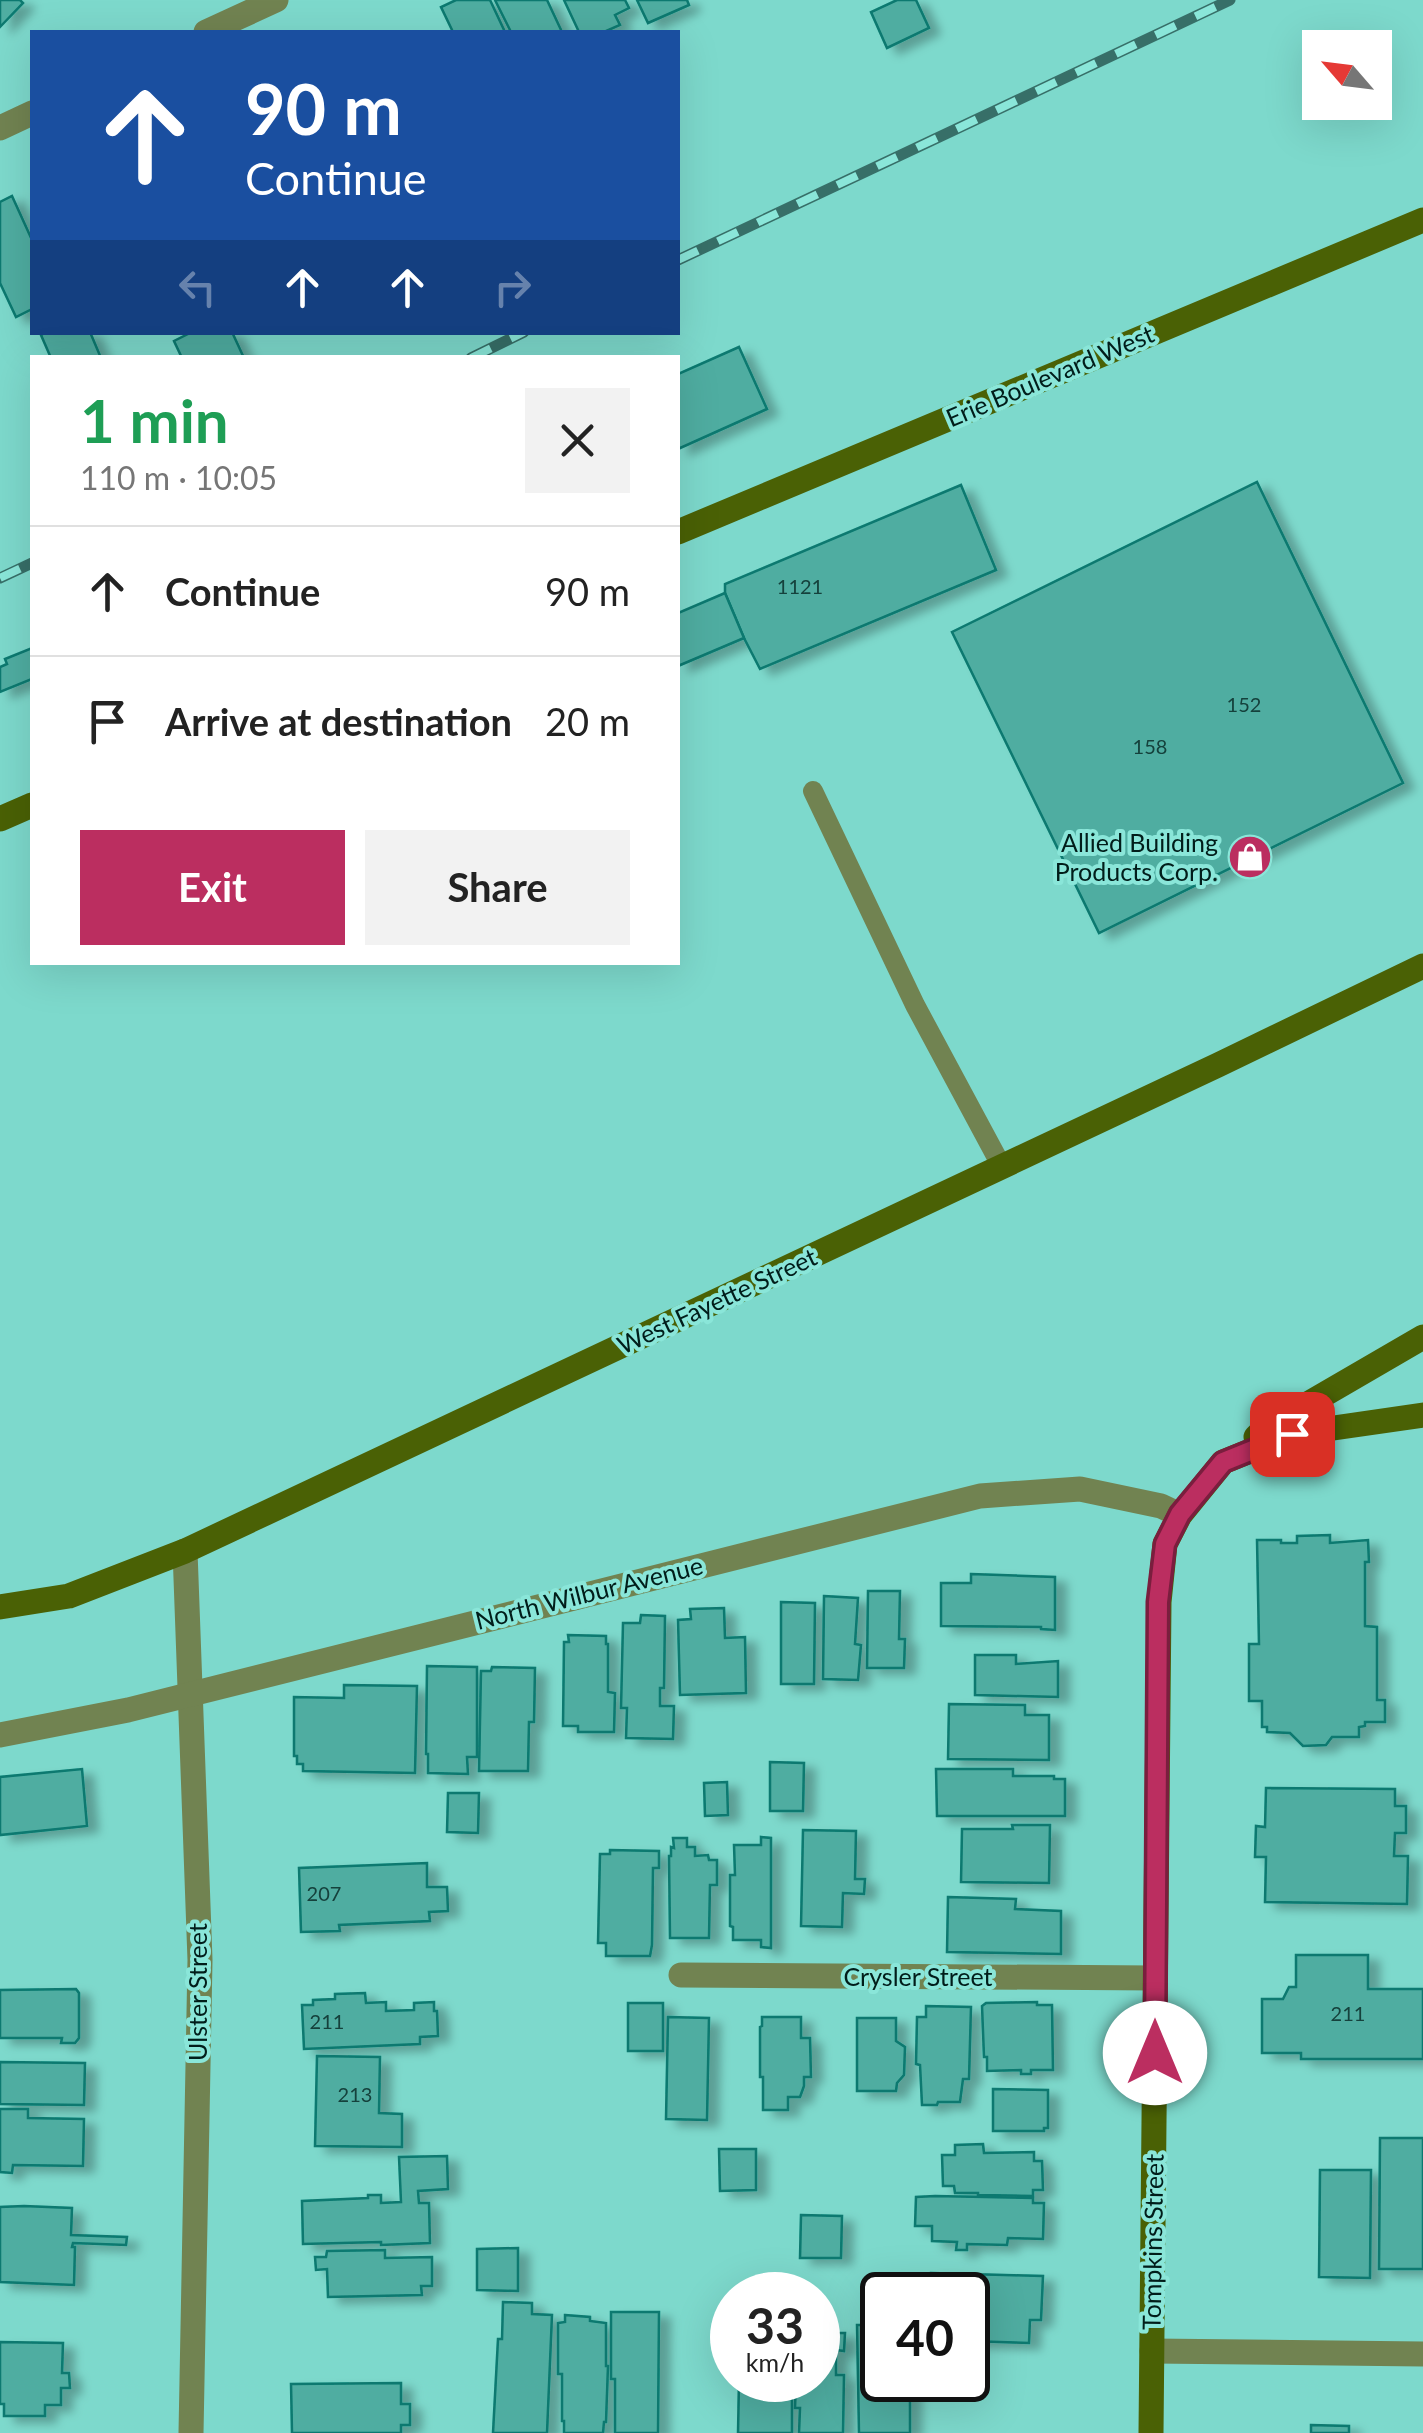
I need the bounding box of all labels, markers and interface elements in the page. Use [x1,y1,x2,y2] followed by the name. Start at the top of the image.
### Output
[1302,30,1392,120] north arrow
[1302,30,1392,120] map controls
[245,66,402,150] text: 90 m
[80,70,210,200] icon: ahead
[245,151,427,205] text: Continue
[170,260,225,315] icon: left
[275,260,330,315] icon: ahead
[380,260,435,315] icon: ahead
[485,260,540,315] icon: right
[941,318,1158,432] street label: Erie Boulevard West
[80,384,229,456] text: 1 min
[525,388,630,493] button: close
[80,458,277,497] text: 110 m · 10:05
[80,564,135,619] icon: ahead
[165,568,320,614] text: Continue
[545,568,630,614] text: 90 m
[777,574,823,598] house number: 1121
[1227,692,1261,716] house number: 152
[80,694,135,749] icon: arrive
[165,698,512,744] text: Arrive at destination
[545,698,630,744] text: 20 m
[1133,734,1167,758] house number: 158
[1055,827,1218,886] place label: Allied Building Products Corp.
[80,830,345,945] button: Exit
[365,830,630,945] button: Share
[1227,834,1273,880] shop icon: Allied Building Products Corp.
[612,1241,821,1359] street label: West Fayette Street
[1250,1392,1335,1477] pin
[1265,1407,1320,1462] icon: arrive
[472,1549,706,1635] street label: North Wilbur Avenue
[307,1881,341,1905] house number: 207
[182,1923,212,2061] street label: Ulster Street
[843,1961,993,1991] street label: Crysler Street
[1103,2001,1207,2105] position arrow
[1331,2001,1365,2025] house number: 211
[310,2009,344,2033] house number: 211
[338,2082,372,2106] house number: 213
[1135,2154,1169,2330] street label: Tompkins Street
[860,2272,990,2402] speed limit sign: 40
[746,2295,804,2355] text: 33
[746,2347,804,2377] text: km/h

